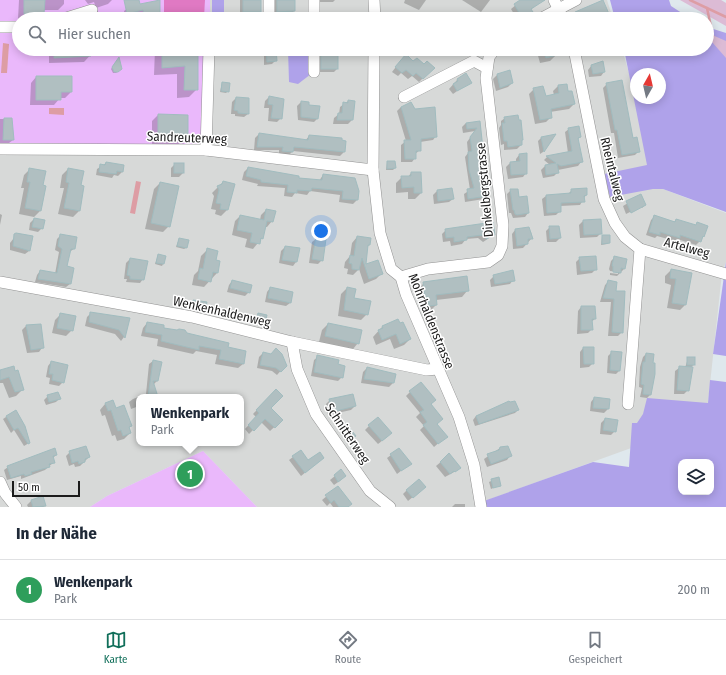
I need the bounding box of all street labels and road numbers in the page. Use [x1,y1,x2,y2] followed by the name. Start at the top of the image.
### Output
[147,129,228,146] street label: Sandreuterweg
[597,136,628,204] street label: Rheintalweg
[473,142,496,238] street label: Dinkelbergstrasse
[663,234,712,261] street label: Artelweg
[406,271,458,371] street label: Mohrhaldenstrasse
[172,293,273,330] street label: Wenkenhaldenweg
[322,400,374,467] street label: Schnitterweg

